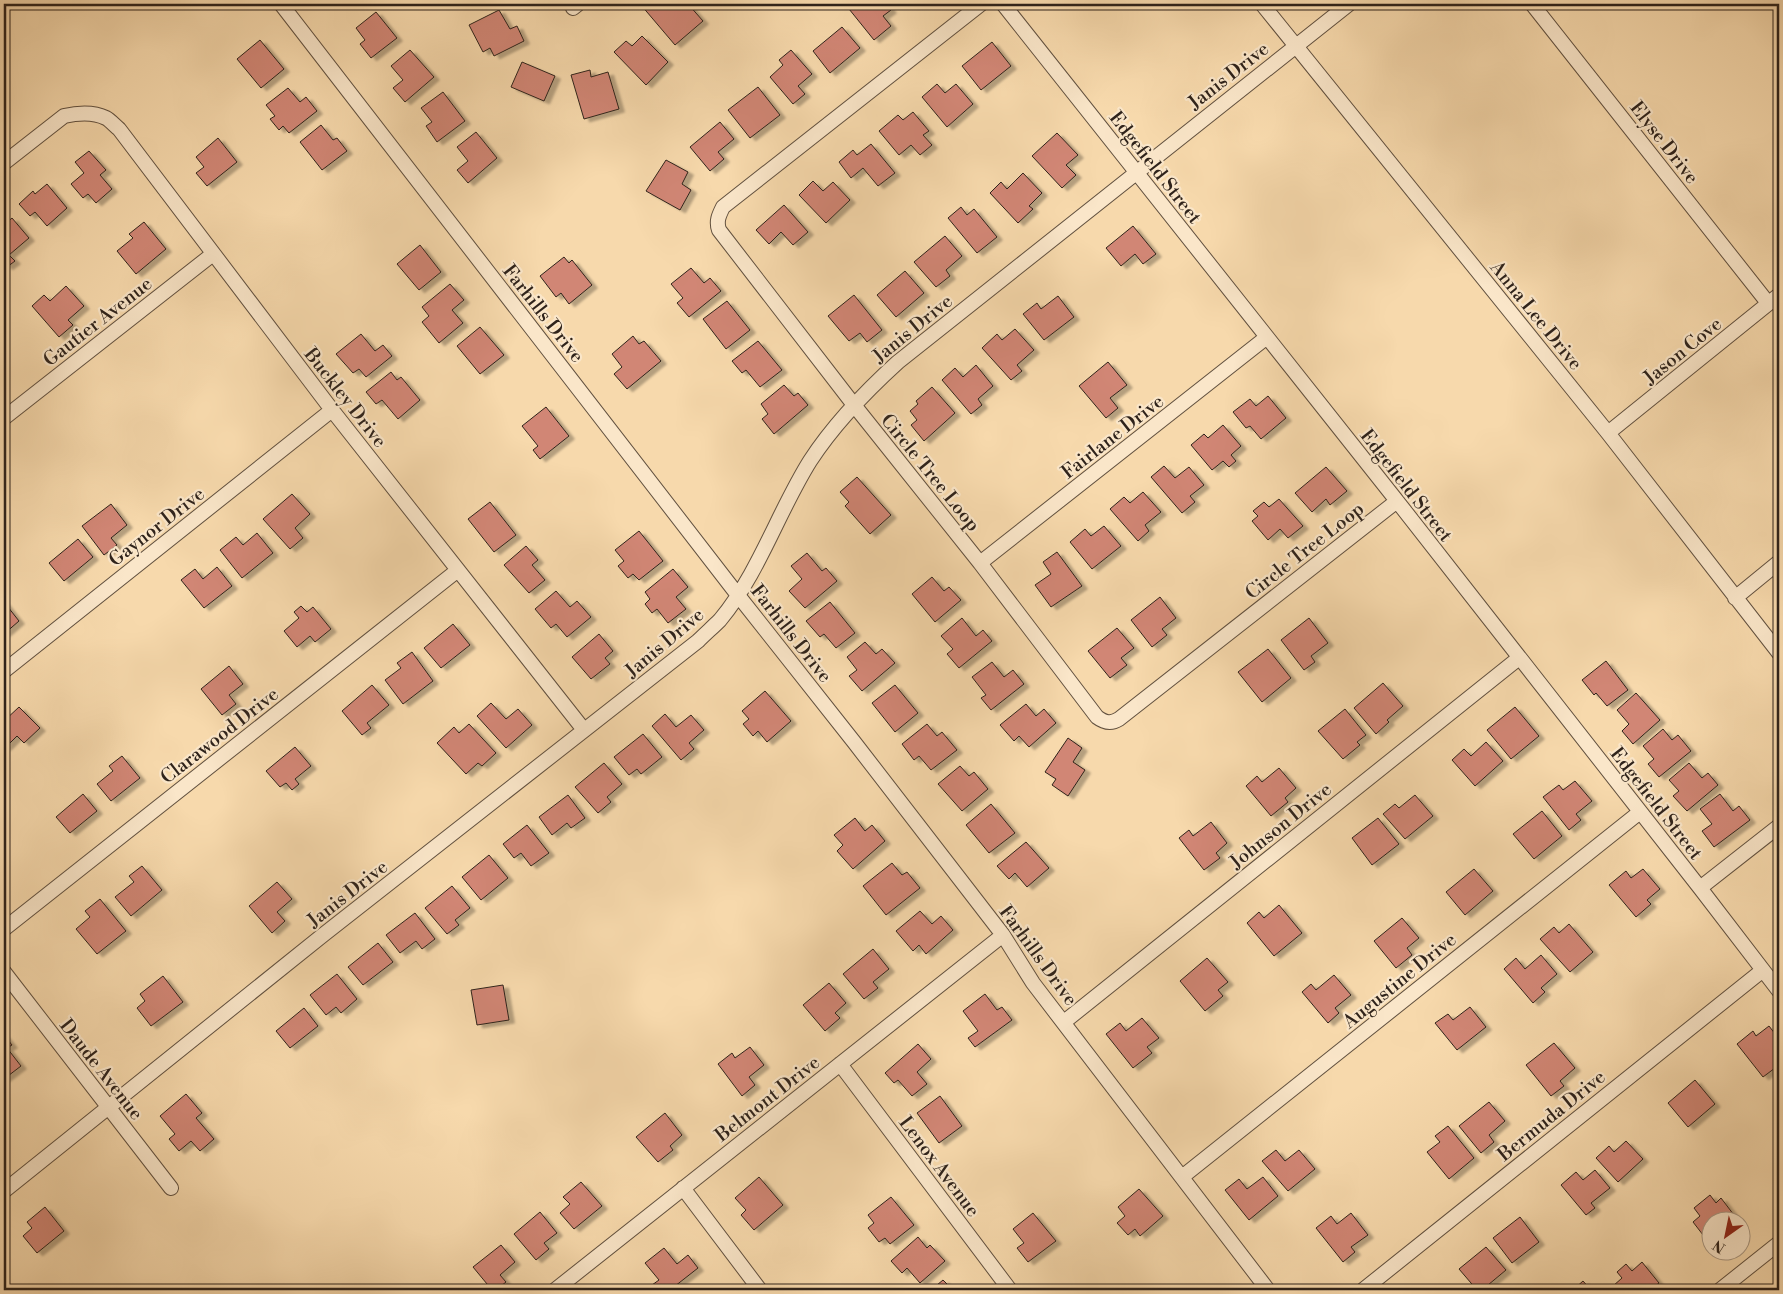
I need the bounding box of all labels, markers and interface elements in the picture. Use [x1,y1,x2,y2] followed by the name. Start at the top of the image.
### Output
[1183,37,1274,115] street label: Janis Drive
[1625,97,1704,189] street label: Elyse Drive
[1104,107,1207,229] street label: Edgefield Street
[1484,256,1587,375] street label: Anna Lee Drive
[497,260,589,368] street label: Farhills Drive
[38,272,157,372] street label: Gautier Avenue
[867,289,957,369] street label: Janis Drive
[1638,312,1727,390] street label: Jason Cove
[298,342,392,452] street label: Buckley Drive
[1057,389,1169,484] street label: Fairlane Drive
[875,409,985,536] street label: Circle Tree Loop
[1355,425,1458,547] street label: Edgefield Street
[104,482,209,572] street label: Gaynor Drive
[1240,497,1369,605] street label: Circle Tree Loop
[745,580,837,688] street label: Farhills Drive
[619,603,709,683] street label: Janis Drive
[156,682,283,789] street label: Clarawood Drive
[1605,743,1708,865] street label: Edgefield Street
[1224,777,1336,875] street label: Johnson Drive
[302,855,393,933] street label: Janis Drive
[994,901,1083,1010] street label: Farhills Drive
[1337,928,1461,1034] street label: Augustine Drive
[54,1014,148,1125] street label: Daude Avenue
[710,1050,825,1148] street label: Belmont Drive
[1492,1065,1610,1167] street label: Bermuda Drive
[894,1111,985,1222] street label: Lenox Avenue
[1700,1212,1750,1262] north arrow
[1710,1235,1729,1257] text: N

